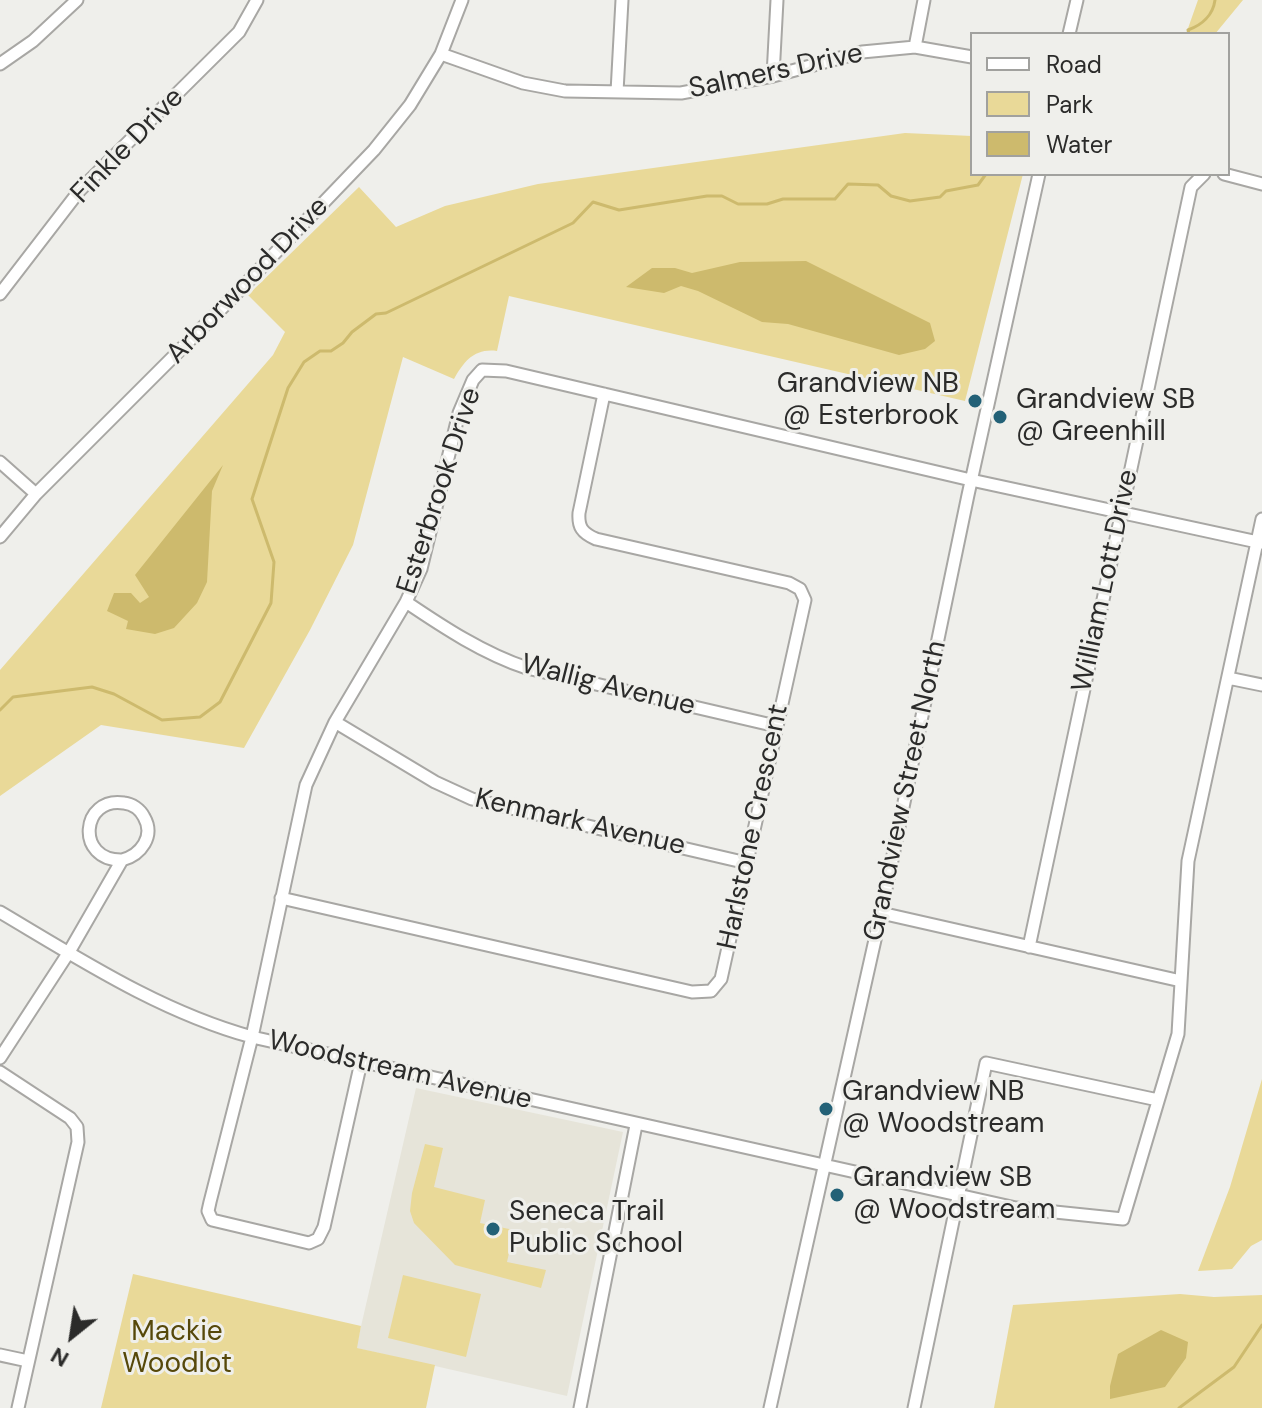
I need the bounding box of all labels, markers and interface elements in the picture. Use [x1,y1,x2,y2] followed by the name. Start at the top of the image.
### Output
[970,32,1230,176] legend
[686,37,866,107] street label: Salmers Drive
[1046,49,1102,80] text: Road
[65,81,191,211] street label: Finkle Drive
[1046,89,1093,120] text: Park
[1046,129,1112,160] text: Water
[160,191,336,371] street label: Arborwood Drive
[777,368,959,434] place label: Grandview NB @ Esterbrook
[391,384,489,598] street label: Esterbrook Drive
[1016,384,1195,450] place label: Grandview SB @ Greenhill
[966,392,984,410] marker: Grandview NB @ Esterbrook
[991,408,1009,426] marker: Grandview SB @ Greenhill
[1066,467,1146,695] street label: William Lott Drive
[858,638,954,944] street label: Grandview Street North
[517,648,699,724] street label: Wallig Avenue
[712,701,796,953] street label: Harlstone Crescent
[472,782,688,864] street label: Kenmark Avenue
[265,1024,535,1118] street label: Woodstream Avenue
[842,1076,1044,1142] place label: Grandview NB @ Woodstream
[817,1100,835,1118] marker: Grandview NB @ Woodstream
[853,1162,1055,1228] place label: Grandview SB @ Woodstream
[828,1186,846,1204] marker: Grandview SB @ Woodstream
[509,1196,683,1262] place label: Seneca Trail Public School
[484,1220,502,1238] marker: Seneca Trail Public School
[32,1296,112,1376] north arrow
[122,1316,232,1382] park label: Mackie Woodlot
[46,1341,74,1374] text: N

